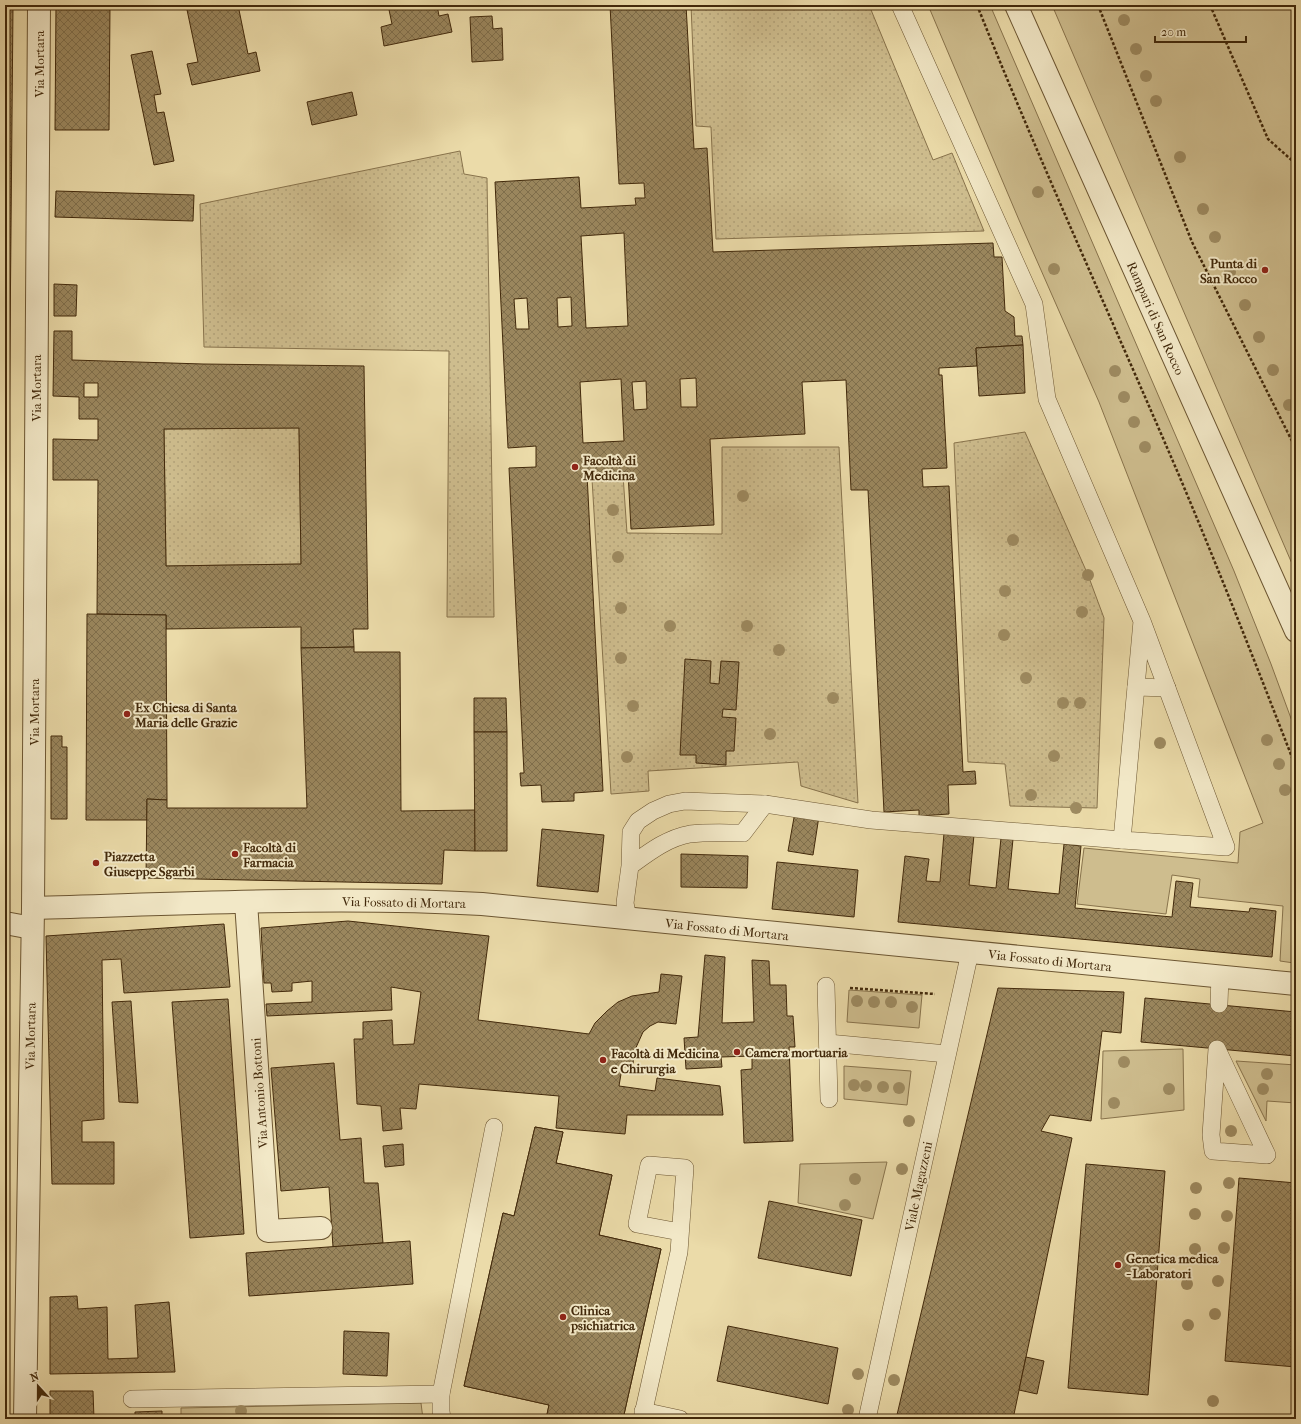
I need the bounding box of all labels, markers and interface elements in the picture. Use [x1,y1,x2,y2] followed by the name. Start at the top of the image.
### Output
[1155,18,1246,44] scale bar
[1161,25,1186,39] text: 20 m
[32,29,47,99] street label: Via Mortara
[1200,256,1257,286] place label: Punta di San Rocco
[1124,259,1187,378] street label: Rampari di San Rocco
[1260,265,1270,275] marker: Punta di San Rocco
[29,353,44,423] street label: Via Mortara
[582,453,636,483] place label: Facoltà di Medicina
[570,462,580,472] marker: Facoltà di Medicina
[27,677,42,747] street label: Via Mortara
[134,700,238,730] place label: Ex Chiesa di Santa Maria delle Grazie
[122,709,132,719] marker: Ex Chiesa di Santa Maria delle Grazie
[242,840,296,870] place label: Facoltà di Farmacia
[104,849,195,880] place label: Piazzetta Giuseppe Sgarbi
[230,849,240,859] marker: Facoltà di Farmacia
[91,858,101,868] marker: Piazzetta Giuseppe Sgarbi
[341,894,467,911] street label: Via Fossato di Mortara
[664,915,790,944] street label: Via Fossato di Mortara
[987,946,1113,975] street label: Via Fossato di Mortara
[22,1001,39,1071] street label: Via Mortara
[248,1037,271,1150] street label: Via Antonio Bottoni
[745,1045,849,1060] place label: Camera mortuaria
[610,1046,720,1077] place label: Facoltà di Medicina e Chirurgia
[732,1047,742,1057] marker: Camera mortuaria
[598,1055,608,1065] marker: Facoltà di Medicina e Chirurgia
[901,1140,935,1233] street label: Viale Magazzeni
[1126,1251,1219,1281] place label: Genetica medica - Laboratori
[1113,1260,1123,1270] marker: Genetica medica - Laboratori
[570,1303,636,1334] place label: Clinica psichiatrica
[558,1312,568,1322] marker: Clinica psichiatrica
[18,1366,58,1406] north arrow
[28,1369,41,1385] text: N

